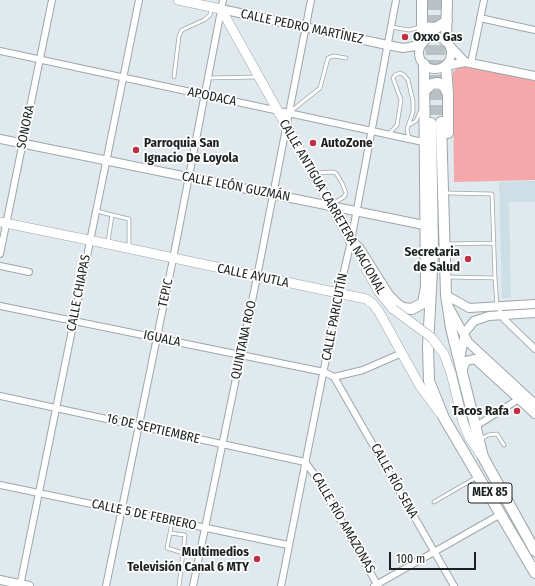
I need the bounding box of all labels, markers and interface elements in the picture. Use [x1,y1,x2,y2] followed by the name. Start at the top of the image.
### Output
[239,6,365,48] street label: CALLE PEDRO MARTÍNEZ
[413,29,462,45] place label: Oxxo Gas
[400,32,410,42] marker: Oxxo Gas
[186,84,238,110] street label: APODACA
[14,104,38,150] street label: SONORA
[275,117,389,297] street label: CALLE ANTIGUA CARRETERA NACIONAL
[144,135,239,166] place label: Parroquia San Ignacio De Loyola
[321,135,373,151] place label: AutoZone
[308,138,318,148] marker: AutoZone
[131,145,141,155] marker: Parroquia San Ignacio De Loyola
[181,169,291,205] street label: CALLE LEÓN GUZMÁN
[405,244,460,275] place label: Secretaria de Salud
[64,253,94,333] street label: CALLE CHIAPAS
[463,254,473,264] marker: Secretaria de Salud
[216,261,290,291] street label: CALLE AYUTLA
[319,272,351,362] street label: CALLE PARICUTÍN
[155,277,177,309] street label: TEPIC
[228,299,260,381] street label: QUINTANA ROO
[142,327,182,351] street label: IGUALA
[452,403,509,419] place label: Tacos Rafa
[512,406,522,416] marker: Tacos Rafa
[105,411,201,447] street label: 16 DE SEPTIEMBRE
[367,441,421,521] street label: CALLE RÍO SENA
[308,470,378,576] street label: CALLE RÍO AMAZONAS
[468,483,512,503] road number: MEX 85
[90,496,198,534] street label: CALLE 5 DE FEBRERO
[127,544,249,575] place label: Multimedios Televisión Canal 6 MTY
[391,544,478,570] scale bar
[396,552,425,566] text: 100 m
[252,554,262,564] marker: Multimedios Televisión Canal 6 MTY

